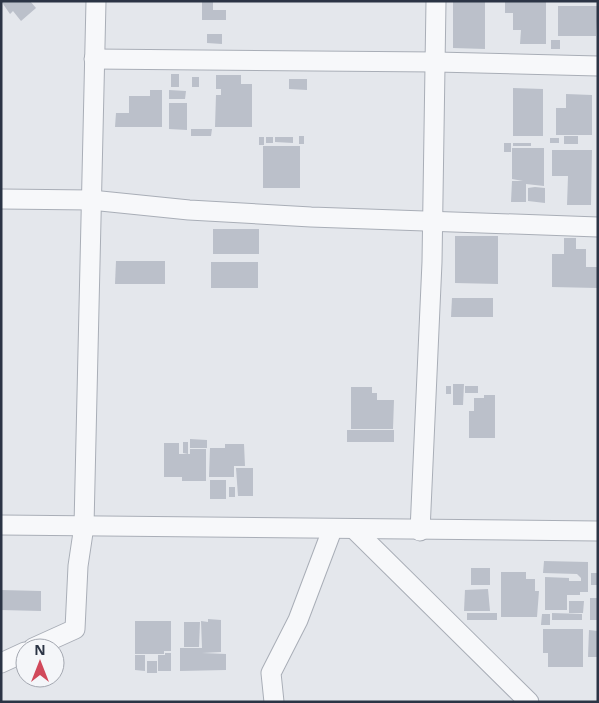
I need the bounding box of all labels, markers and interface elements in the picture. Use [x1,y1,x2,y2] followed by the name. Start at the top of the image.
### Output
[15,638,65,688] north arrow
[34,640,46,659] text: N

